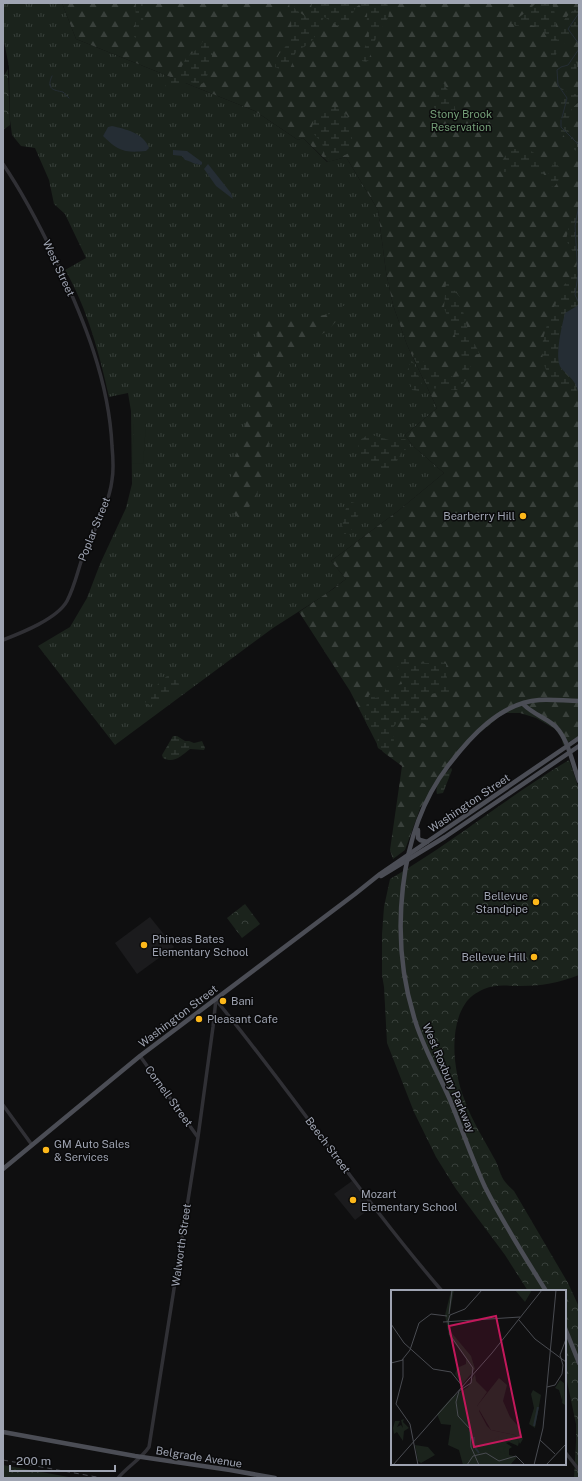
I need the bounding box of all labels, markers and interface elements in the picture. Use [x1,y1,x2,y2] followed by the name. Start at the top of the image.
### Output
[430,108,492,133] park label: Stony Brook Reservation
[41,238,77,298] street label: West Street
[76,495,112,563] street label: Poplar Street
[443,510,515,522] place label: Bearberry Hill
[518,511,528,521] marker: Bearberry Hill
[426,771,512,835] street label: Washington Street
[475,890,528,915] place label: Bellevue Standpipe
[531,897,541,907] marker: Bellevue Standpipe
[152,933,249,958] place label: Phineas Bates Elementary School
[139,940,149,950] marker: Phineas Bates Elementary School
[462,951,526,963] place label: Bellevue Hill
[529,952,539,962] marker: Bellevue Hill
[136,982,220,1050] street label: Washington Street
[231,995,254,1007] place label: Bani
[218,996,228,1006] marker: Bani
[207,1013,278,1025] place label: Pleasant Cafe
[194,1014,204,1024] marker: Pleasant Cafe
[420,1021,478,1135] street label: West Roxbury Parkway
[143,1063,195,1129] street label: Cornell Street
[303,1115,353,1175] street label: Beech Street
[54,1138,130,1163] place label: GM Auto Sales & Services
[41,1145,51,1155] marker: GM Auto Sales & Services
[361,1188,458,1213] place label: Mozart Elementary School
[348,1195,358,1205] marker: Mozart Elementary School
[169,1203,193,1287] street label: Walworth Street
[391,1290,566,1465] inset map
[155,1444,243,1470] street label: Belgrade Avenue
[10,1447,115,1473] scale bar
[16,1454,51,1468] text: 200 m

